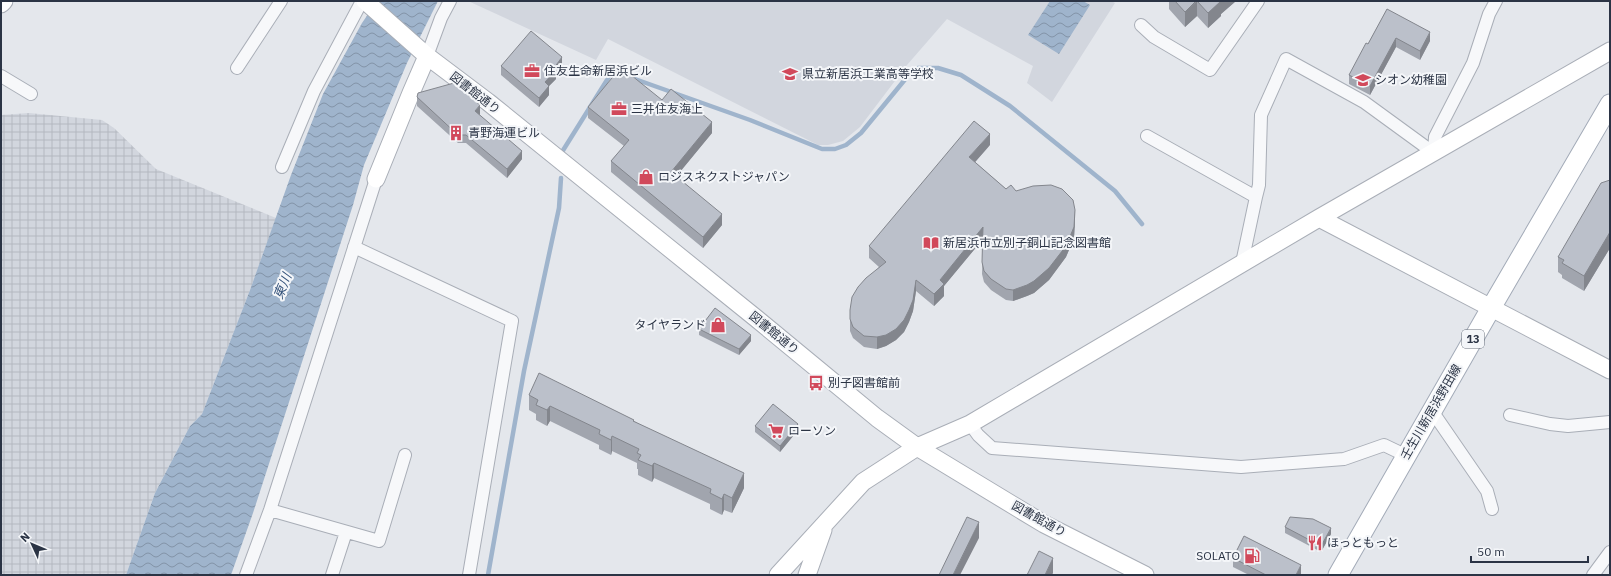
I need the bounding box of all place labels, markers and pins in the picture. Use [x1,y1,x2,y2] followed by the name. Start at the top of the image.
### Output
[523,62,541,80] office icon: 住友生命新居浜ビル
[544,63,652,78] place label: 住友生命新居浜ビル
[781,65,799,83] school or university icon: 県立新居浜工業高等学校
[802,66,934,81] place label: 県立新居浜工業高等学校
[1354,71,1372,89] school or university icon: シオン幼稚園
[1375,72,1447,87] place label: シオン幼稚園
[610,100,628,118] office icon: 三井住友海上
[631,101,703,116] place label: 三井住友海上
[447,124,465,142] building icon: 青野海運ビル
[468,125,540,140] place label: 青野海運ビル
[637,168,655,186] shop icon: ロジスネクストジャパン
[658,169,790,184] place label: ロジスネクストジャパン
[922,234,940,252] library icon: 新居浜市立別子銅山記念図書館
[943,235,1111,250] place label: 新居浜市立別子銅山記念図書館
[709,316,727,334] shop icon: タイヤランド
[634,317,706,332] place label: タイヤランド
[807,374,825,392] bus stop icon: 別子図書館前
[828,375,900,390] place label: 別子図書館前
[767,422,785,440] supermarket icon: ローソン
[788,423,836,438] place label: ローソン
[1306,534,1324,552] restaurant icon: ほっともっと
[1327,535,1399,550] place label: ほっともっと
[1243,547,1261,565] fuel station icon: SOLATO
[1196,548,1240,563] place label: SOLATO

